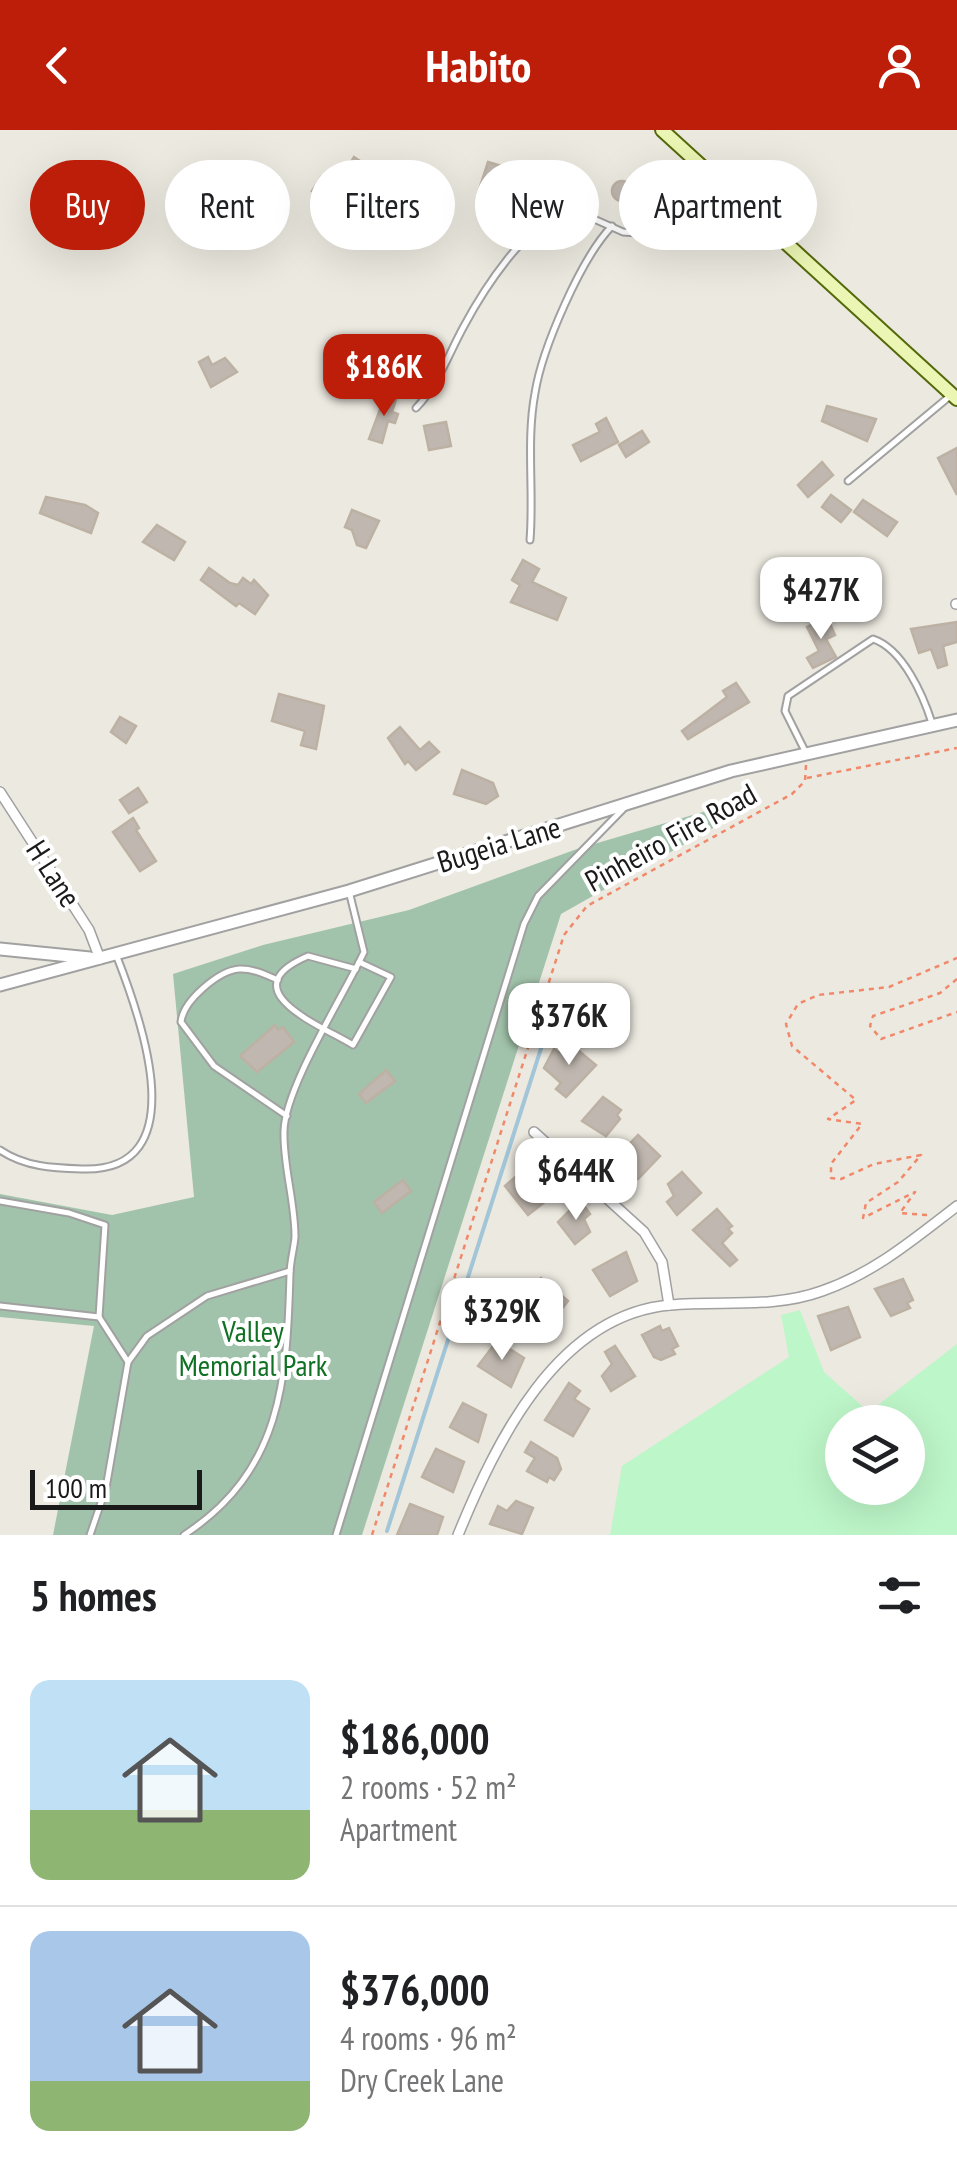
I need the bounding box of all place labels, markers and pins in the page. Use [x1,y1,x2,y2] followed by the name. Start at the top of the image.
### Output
[314,334,454,419] pin: $186K
[751,557,891,642] pin: $427K
[499,983,639,1068] pin: $376K
[506,1138,646,1223] pin: $644K
[432,1278,572,1363] pin: $329K

